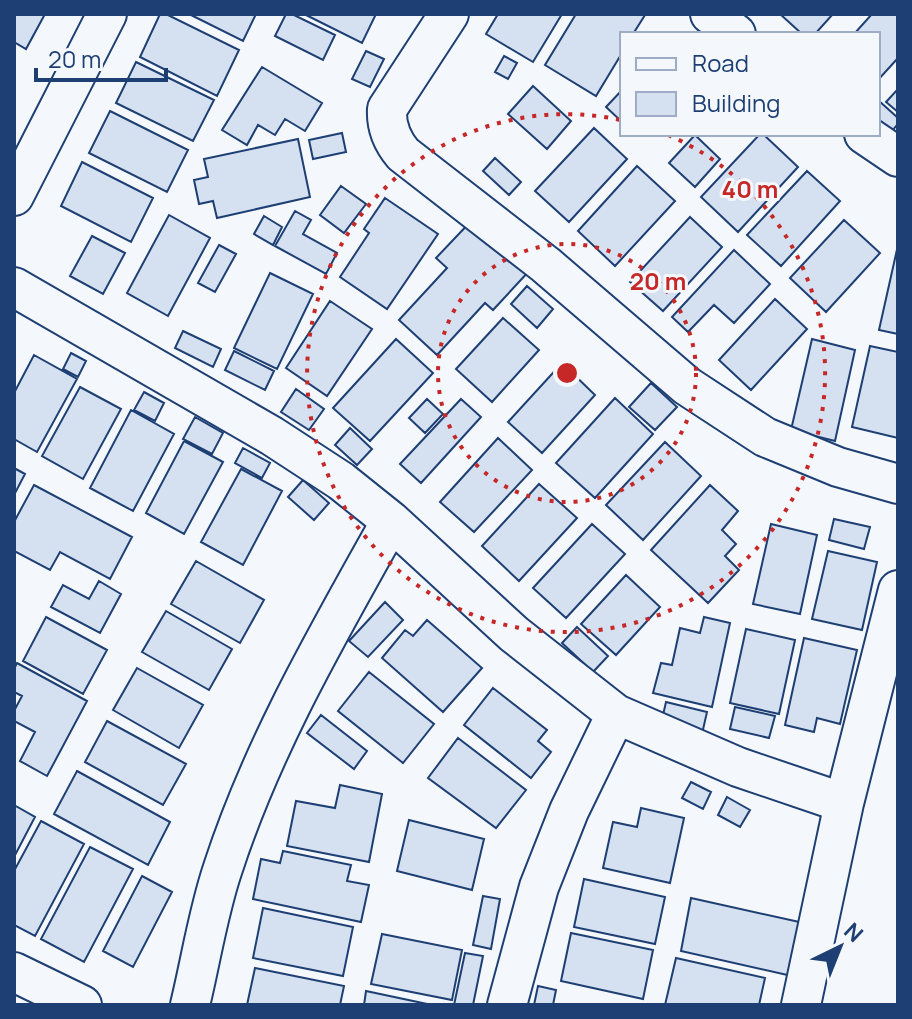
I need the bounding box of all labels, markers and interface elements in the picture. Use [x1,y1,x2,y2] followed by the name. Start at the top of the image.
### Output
[36,32,166,82] scale bar
[620,32,880,136] legend
[48,42,101,75] text: 20 m
[692,46,749,79] text: Road
[692,86,780,119] text: Building
[722,172,778,205] text: 40 m
[630,264,686,297] text: 20 m
[553,359,581,387] centre of rings
[800,907,880,987] north arrow
[838,916,870,949] text: N

